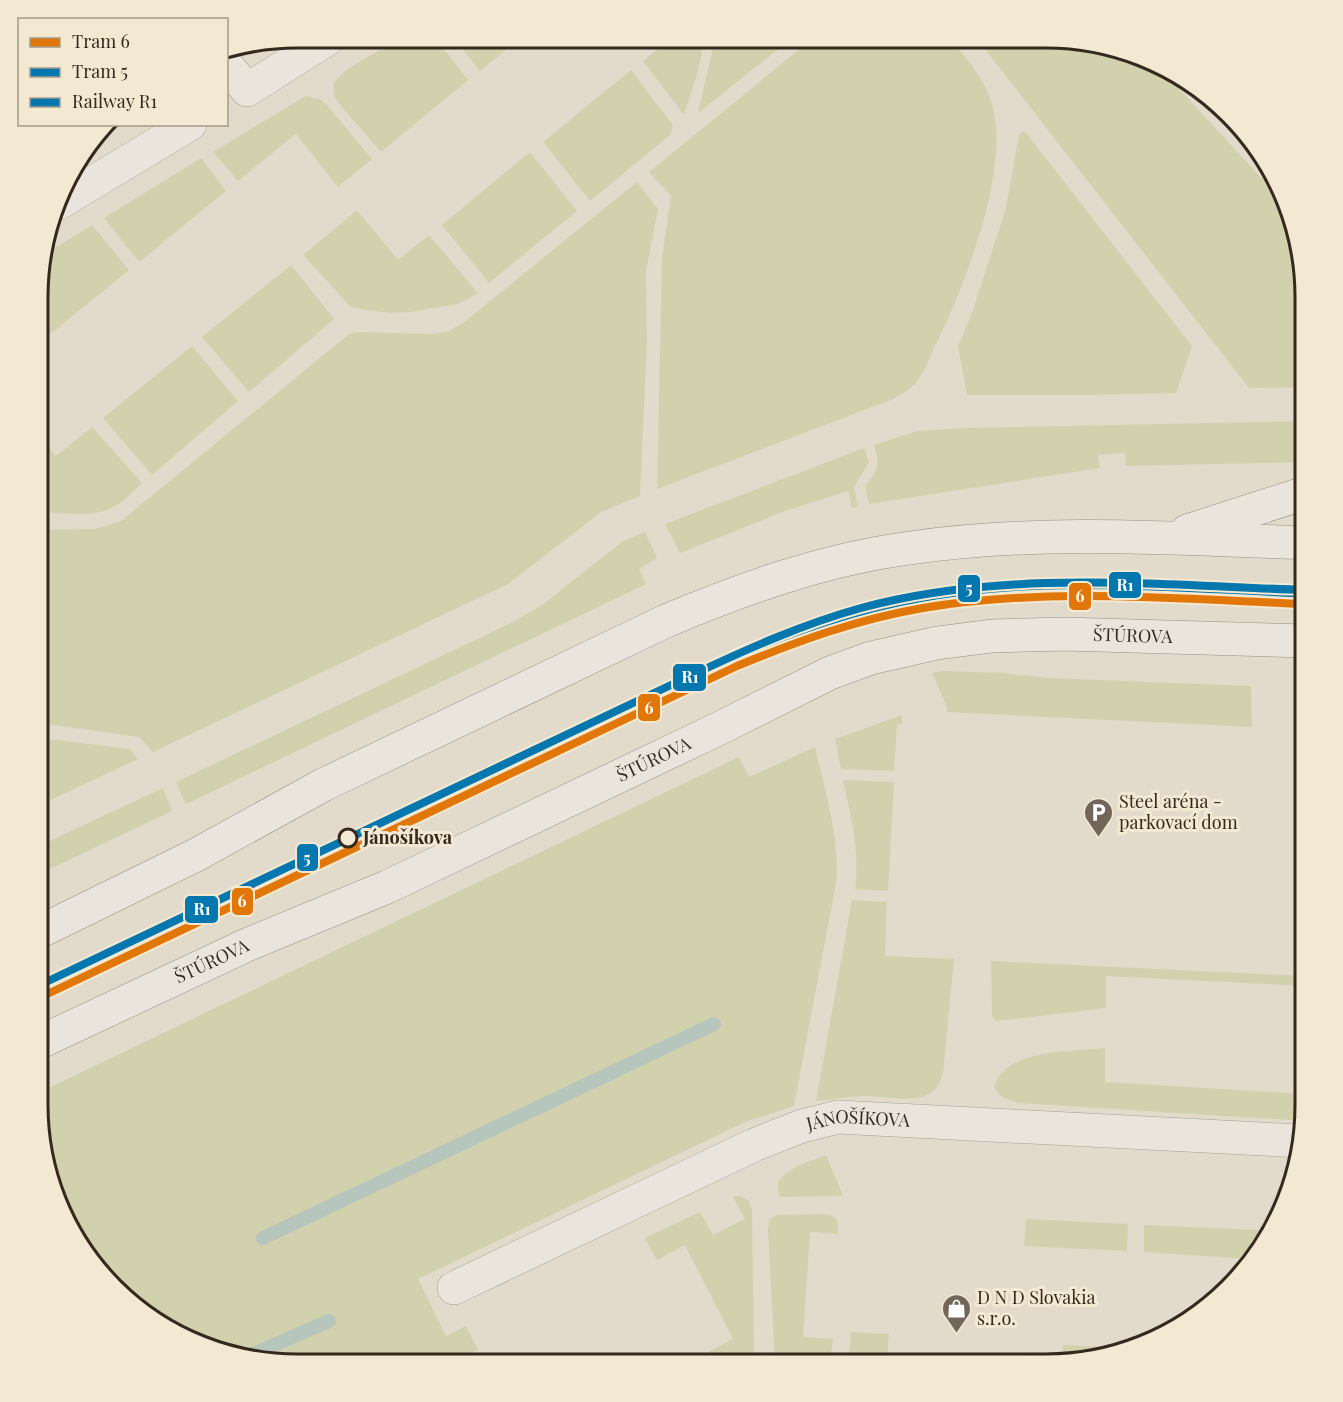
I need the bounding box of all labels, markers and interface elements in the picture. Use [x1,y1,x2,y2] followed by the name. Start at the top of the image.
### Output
[18,18,228,126] legend
[72,29,130,53] text: Tram 6
[72,59,128,83] text: Tram 5
[72,89,157,113] text: Railway R1
[1108,571,1142,599] line badge: R1
[957,574,981,603] line badge: 5
[1116,574,1134,595] text: R1
[965,577,973,598] text: 5
[1068,582,1092,611] line badge: 6
[1076,585,1085,606] text: 6
[1093,622,1174,648] street label: ŠTÚROVA
[672,663,707,692] line badge: R1
[681,666,699,687] text: R1
[637,693,661,722] line badge: 6
[645,697,654,718] text: 6
[612,730,695,787] street label: ŠTÚROVA
[1119,789,1238,834] place label: Steel aréna - parkovací dom
[1082,796,1114,838] parking icon: Steel aréna - parkovací dom
[362,825,453,849] place label: Jánošíkova
[338,828,358,848] marker: Jánošíkova
[296,843,319,872] line badge: 5
[303,847,311,868] text: 5
[231,887,254,916] line badge: 6
[238,890,247,911] text: 6
[184,895,219,924] line badge: R1
[193,898,211,919] text: R1
[170,933,253,988] street label: ŠTÚROVA
[803,1104,911,1136] street label: JÁNOŠÍKOVA
[977,1285,1095,1330] place label: D N D Slovakia s.r.o.
[940,1292,972,1334] shop icon: D N D Slovakia s.r.o.

